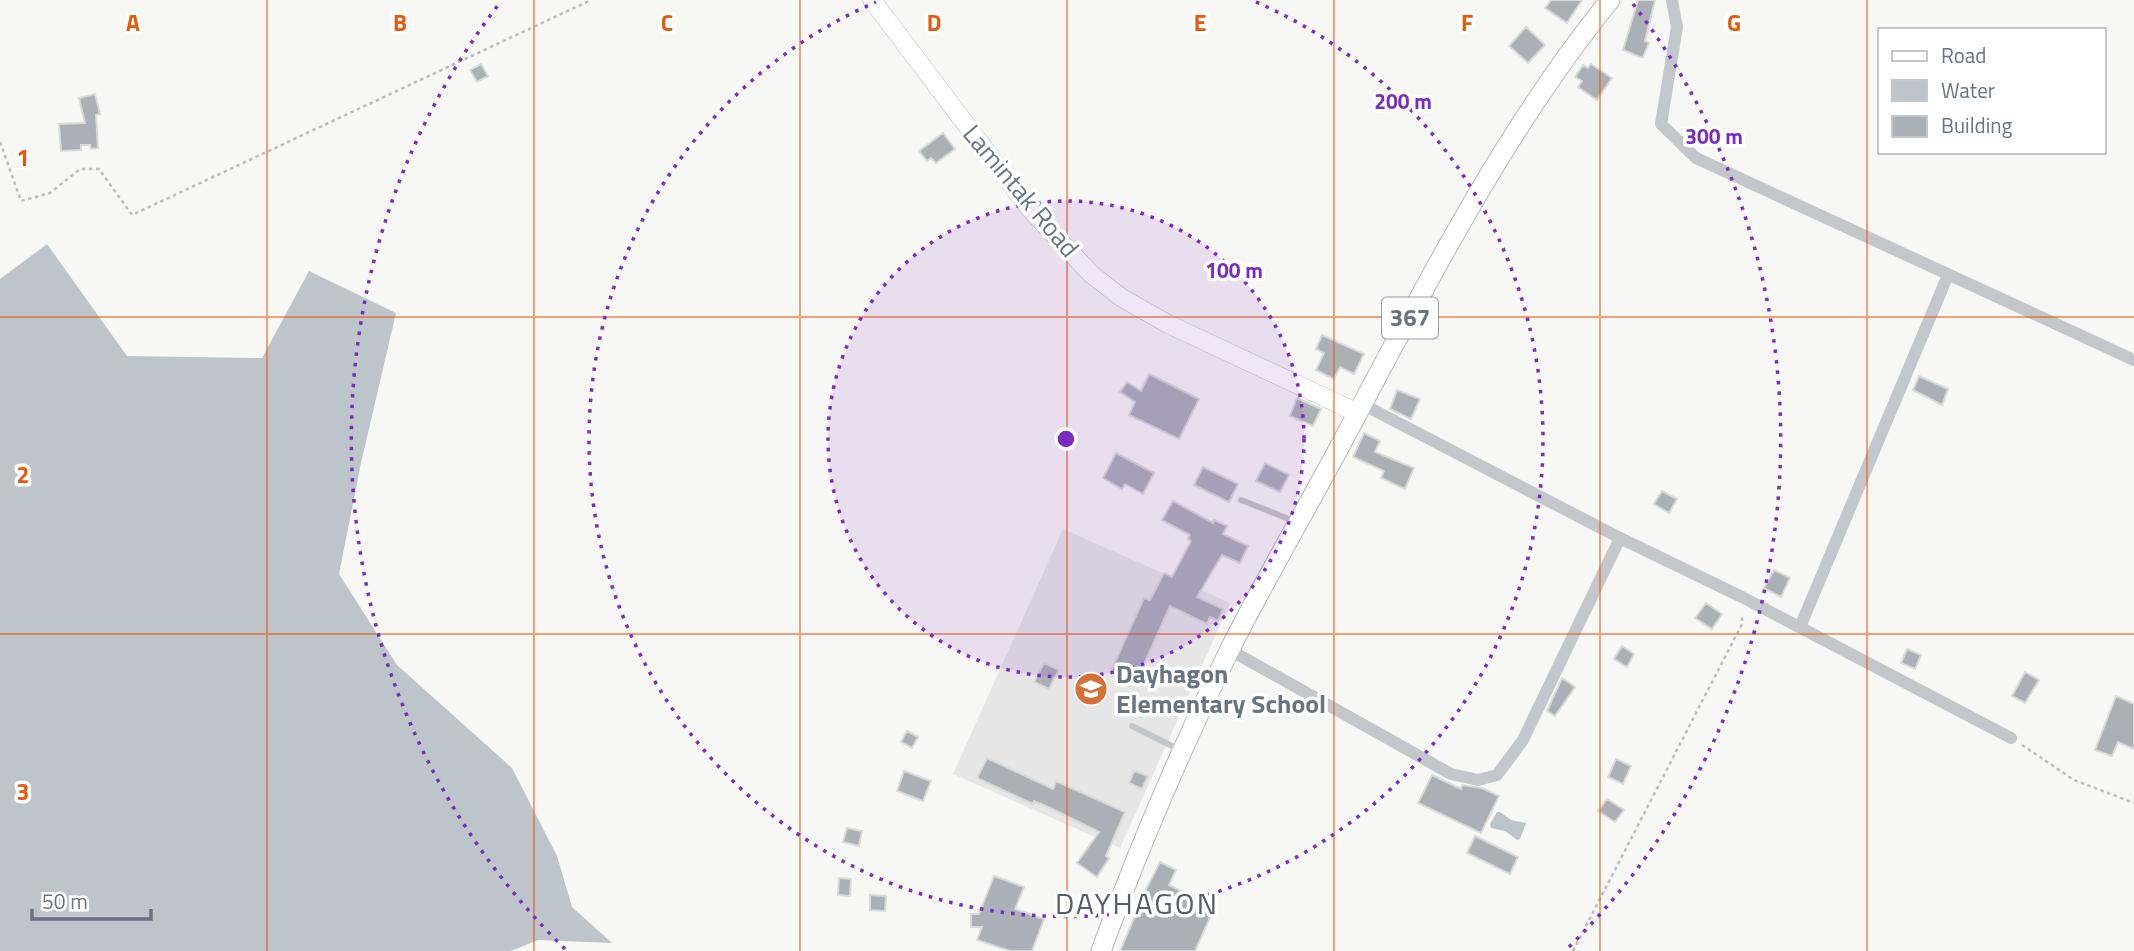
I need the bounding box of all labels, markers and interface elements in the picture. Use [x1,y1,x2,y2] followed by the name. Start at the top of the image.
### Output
[126,5,140,40] text: A
[393,5,407,40] text: B
[661,5,673,40] text: C
[927,5,941,40] text: D
[1194,5,1206,40] text: E
[1461,5,1473,40] text: F
[1727,5,1741,40] text: G
[1878,28,2106,154] legend
[1941,39,1986,71] text: Road
[1941,74,1995,106] text: Water
[1374,85,1432,117] text: 200 m
[1941,109,2013,141] text: Building
[954,116,1089,266] street label: Lamintak Road
[1685,120,1743,152] text: 300 m
[17,140,29,175] text: 1
[1205,254,1263,286] text: 100 m
[1382,298,1438,338] road number: 367
[1054,427,1078,451] centre of rings
[17,457,29,492] text: 2
[1116,654,1326,723] place label: Dayhagon Elementary School
[1072,670,1110,708] school or university icon: Dayhagon Elementary School
[17,774,29,809] text: 3
[32,878,150,922] scale bar
[1055,880,1219,926] district label: DAYHAGON
[42,885,88,917] text: 50 m

